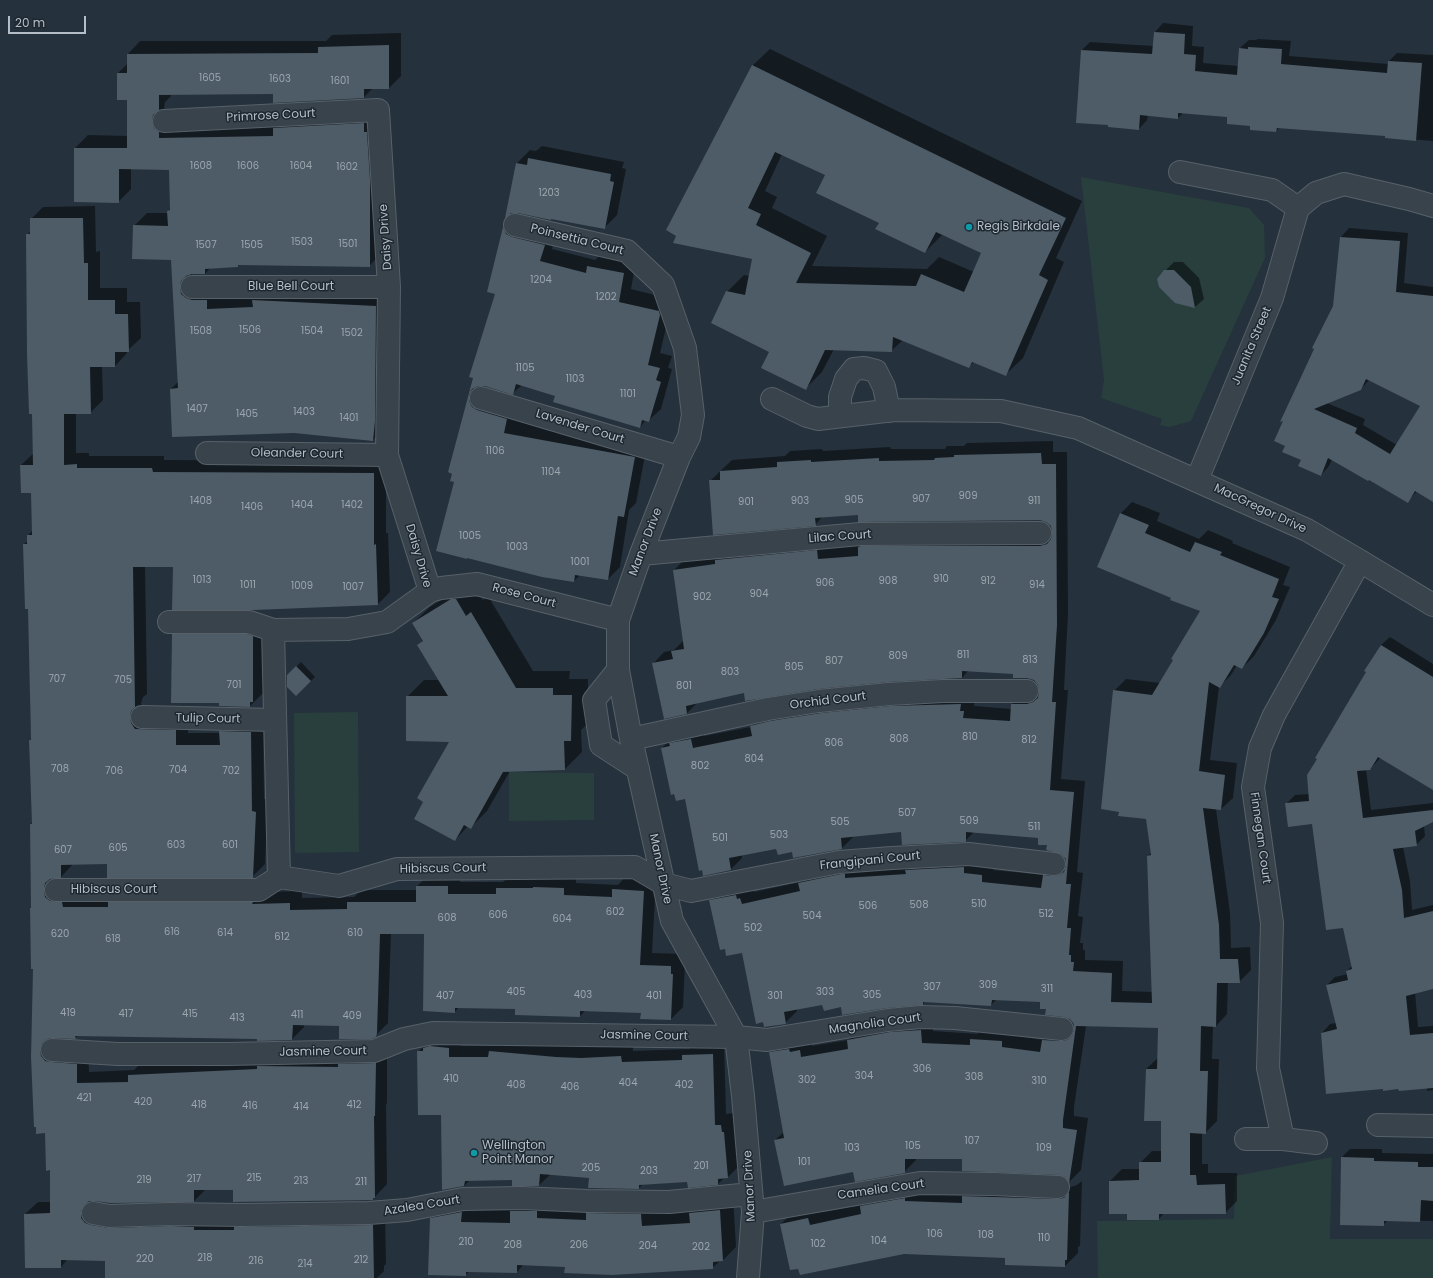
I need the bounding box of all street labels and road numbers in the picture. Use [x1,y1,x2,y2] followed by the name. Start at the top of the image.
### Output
[226,106,316,126] street label: Primrose Court
[377,204,395,270] street label: Daisy Drive
[529,221,625,259] street label: Poinsettia Court
[248,280,334,294] street label: Blue Bell Court
[1229,305,1275,387] street label: Juanita Street
[534,407,626,447] street label: Lavender Court
[251,446,343,462] street label: Oleander Court
[1211,481,1309,537] street label: MacGregor Drive
[626,506,666,578] street label: Manor Drive
[402,522,434,590] street label: Daisy Drive
[808,528,872,546] street label: Lilac Court
[491,581,557,611] street label: Rose Court
[789,689,867,713] street label: Orchid Court
[175,711,241,727] street label: Tulip Court
[1246,791,1274,885] street label: Finnegan Court
[646,833,674,905] street label: Manor Drive
[819,849,921,873] street label: Frangipani Court
[400,861,486,877] street label: Hibiscus Court
[71,883,157,897] street label: Hibiscus Court
[828,1010,922,1038] street label: Magnolia Court
[600,1028,688,1044] street label: Jasmine Court
[279,1044,367,1060] street label: Jasmine Court
[741,1150,759,1222] street label: Manor Drive
[836,1177,926,1203] street label: Camelia Court
[383,1193,461,1219] street label: Azalea Court

